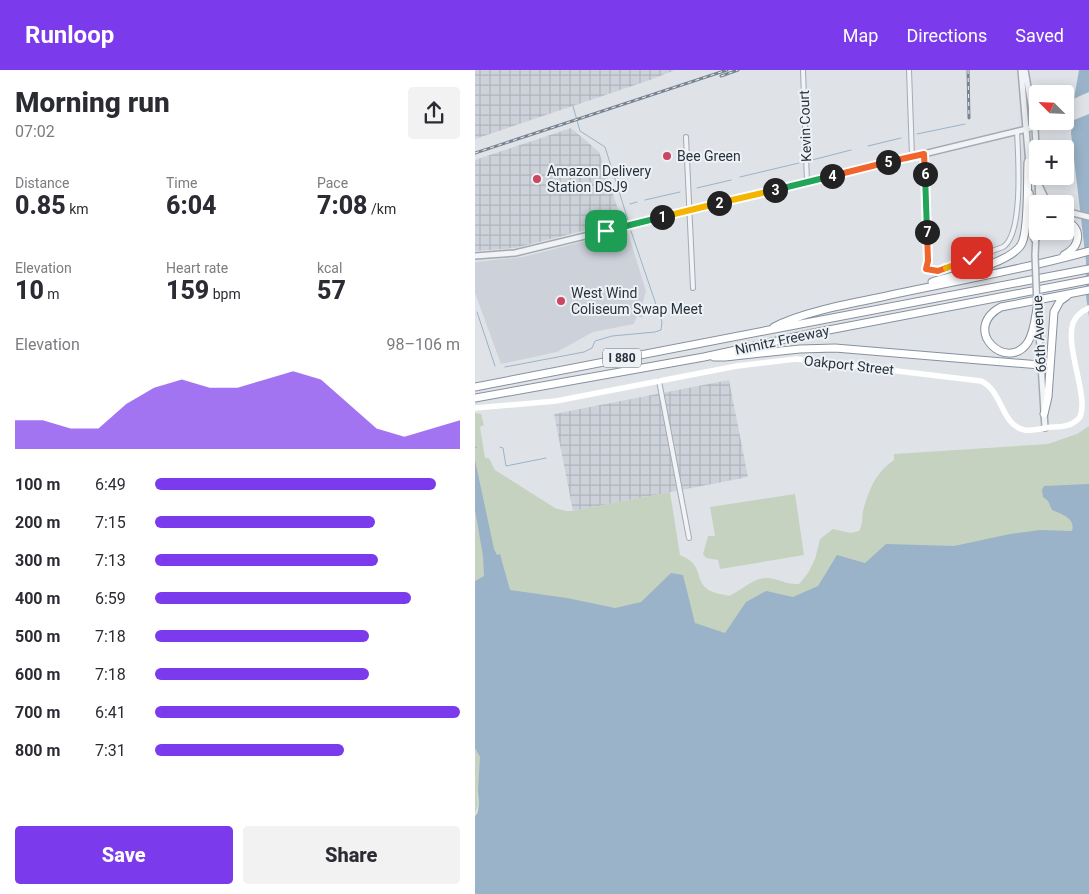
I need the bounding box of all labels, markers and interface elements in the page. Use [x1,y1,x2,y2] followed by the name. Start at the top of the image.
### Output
[25,21,114,49] text: Runloop
[843,25,878,46] text: Map
[906,25,987,46] text: Directions
[1015,25,1064,46] text: Saved
[1029,85,1074,130] north arrow
[1029,85,1074,240] map controls
[15,86,170,119] text: Morning run
[408,87,460,139] button: share
[796,89,814,162] street label: Kevin Court
[15,122,55,141] text: 07:02
[1029,140,1074,185] button: +
[677,148,741,164] place label: Bee Green
[661,150,673,162] marker: Bee Green
[875,150,901,174] pin: 5
[884,154,893,170] text: 5
[913,162,937,186] pin: 6
[547,163,651,195] place label: Amazon Delivery Station DSJ9
[819,164,845,188] pin: 4
[921,166,930,182] text: 6
[828,168,837,184] text: 4
[531,173,543,185] marker: Amazon Delivery Station DSJ9
[15,175,70,191] text: Distance
[166,175,197,191] text: Time
[317,175,348,191] text: Pace
[763,178,787,202] pin: 3
[771,182,780,198] text: 3
[707,190,731,216] pin: 2
[15,191,66,220] text: 0.85
[166,191,217,220] text: 6:04
[317,191,368,220] text: 7:08
[715,195,724,211] text: 2
[1029,195,1074,240] button: −
[66,201,89,217] text: km
[368,201,396,217] text: /km
[649,204,675,230] pin: 1
[658,209,667,225] text: 1
[585,210,627,252] pin
[592,217,620,245] icon: arrive
[915,220,939,244] pin: 7
[923,224,932,240] text: 7
[951,237,993,279] pin
[958,244,986,272] icon: check
[15,260,72,276] text: Elevation
[166,260,228,276] text: Heart rate
[317,260,342,276] text: kcal
[15,276,44,305] text: 10
[166,276,209,305] text: 159
[317,276,346,305] text: 57
[571,285,703,317] place label: West Wind Coliseum Swap Meet
[44,286,60,302] text: m
[209,286,241,302] text: bpm
[555,295,567,307] marker: West Wind Coliseum Swap Meet
[1029,295,1049,373] street label: 66th Avenue
[734,322,831,358] street label: Nimitz Freeway
[15,335,80,354] text: Elevation
[387,335,460,354] text: 98–106 m
[603,348,641,368] road number: I 880
[803,352,895,378] street label: Oakport Street
[15,475,60,494] text: 100 m
[95,475,126,494] text: 6:49
[15,513,60,532] text: 200 m
[95,513,126,532] text: 7:15
[15,551,60,570] text: 300 m
[95,551,126,570] text: 7:13
[15,589,60,608] text: 400 m
[95,589,126,608] text: 6:59
[15,627,60,646] text: 500 m
[95,627,126,646] text: 7:18
[15,665,60,684] text: 600 m
[95,665,126,684] text: 7:18
[15,703,60,722] text: 700 m
[95,703,126,722] text: 6:41
[15,741,60,760] text: 800 m
[95,741,126,760] text: 7:31
[15,826,233,884] button: Save
[243,826,460,884] button: Share

